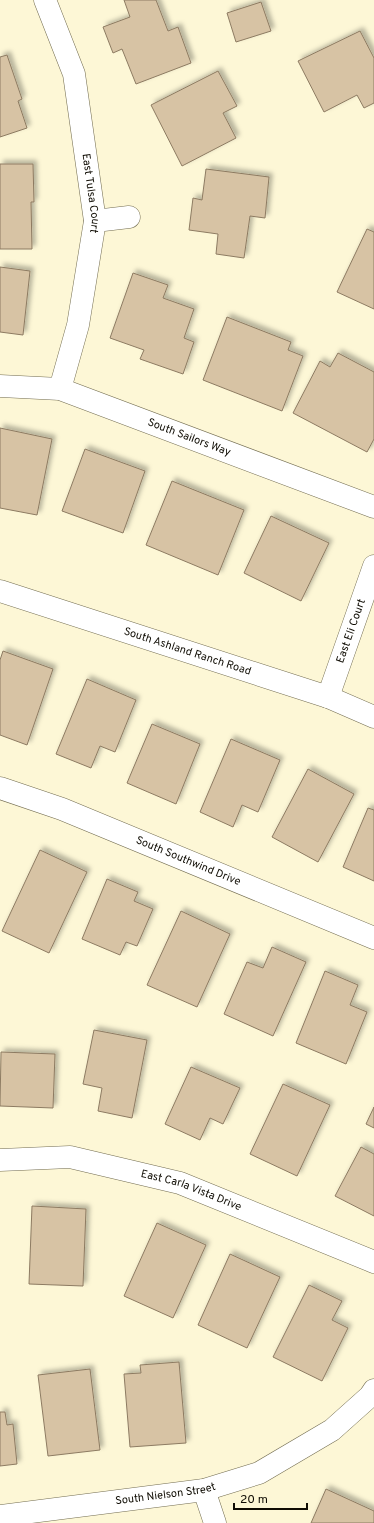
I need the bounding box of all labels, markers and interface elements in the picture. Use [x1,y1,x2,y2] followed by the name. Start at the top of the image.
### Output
[78,152,102,234] street label: East Tulsa Court
[145,415,233,460] street label: South Sailors Way
[333,597,369,665] street label: East Eli Court
[122,624,253,679] street label: South Ashland Ranch Road
[134,833,243,889] street label: South Southwind Drive
[139,1167,244,1214] street label: East Carla Vista Drive
[115,1480,217,1508] street label: South Nielson Street
[234,1485,307,1511] scale bar
[240,1492,268,1508] text: 20 m

